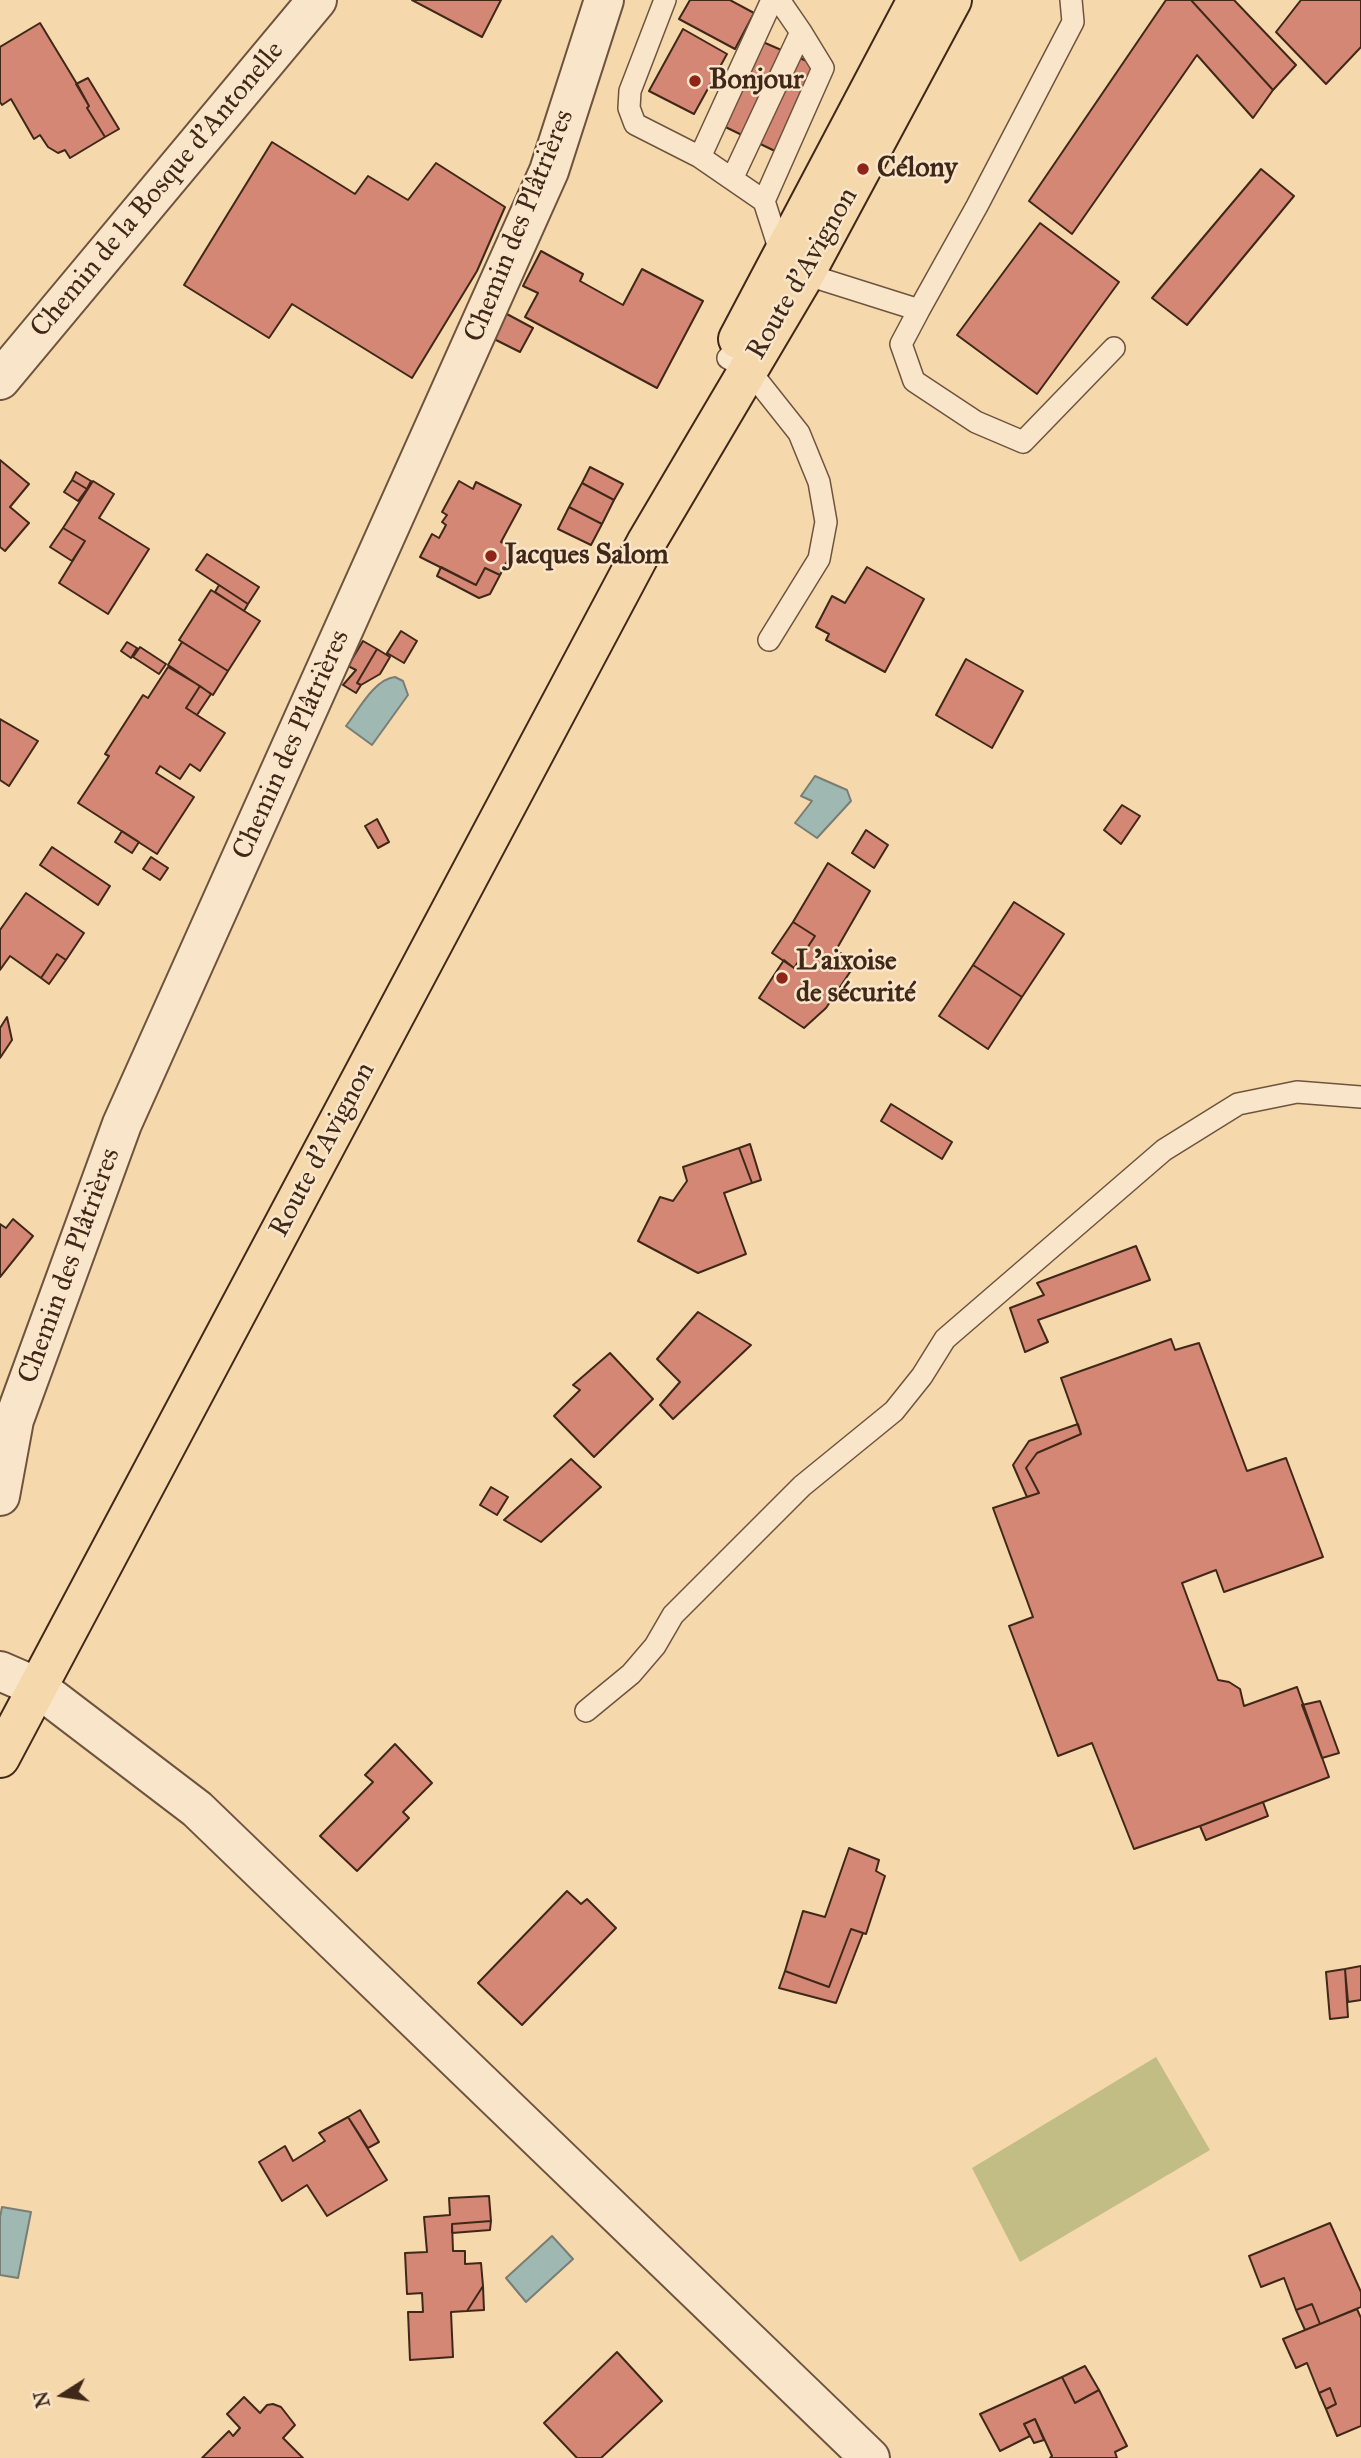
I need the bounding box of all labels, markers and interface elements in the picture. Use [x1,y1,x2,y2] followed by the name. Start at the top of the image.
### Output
[24,35,292,345] street label: Chemin de la Bosque d'Antonelle
[709,64,804,98] place label: Bonjour
[687,73,703,89] marker: Bonjour
[458,105,582,347] street label: Chemin des Plâtrières
[877,152,957,186] place label: Célony
[855,161,871,177] marker: Célony
[740,182,866,366] street label: Route d'Avignon
[505,539,669,573] place label: Jacques Salom
[483,548,499,564] marker: Jacques Salom
[226,625,358,865] street label: Chemin des Plâtrières
[796,945,916,1011] place label: L'aixoise de sécurité
[774,970,790,986] marker: L'aixoise de sécurité
[263,1057,383,1243] street label: Route d'Avignon
[12,1144,128,1388] street label: Chemin des Plâtrières
[28,2360,98,2430] north arrow
[29,2389,55,2410] text: N

